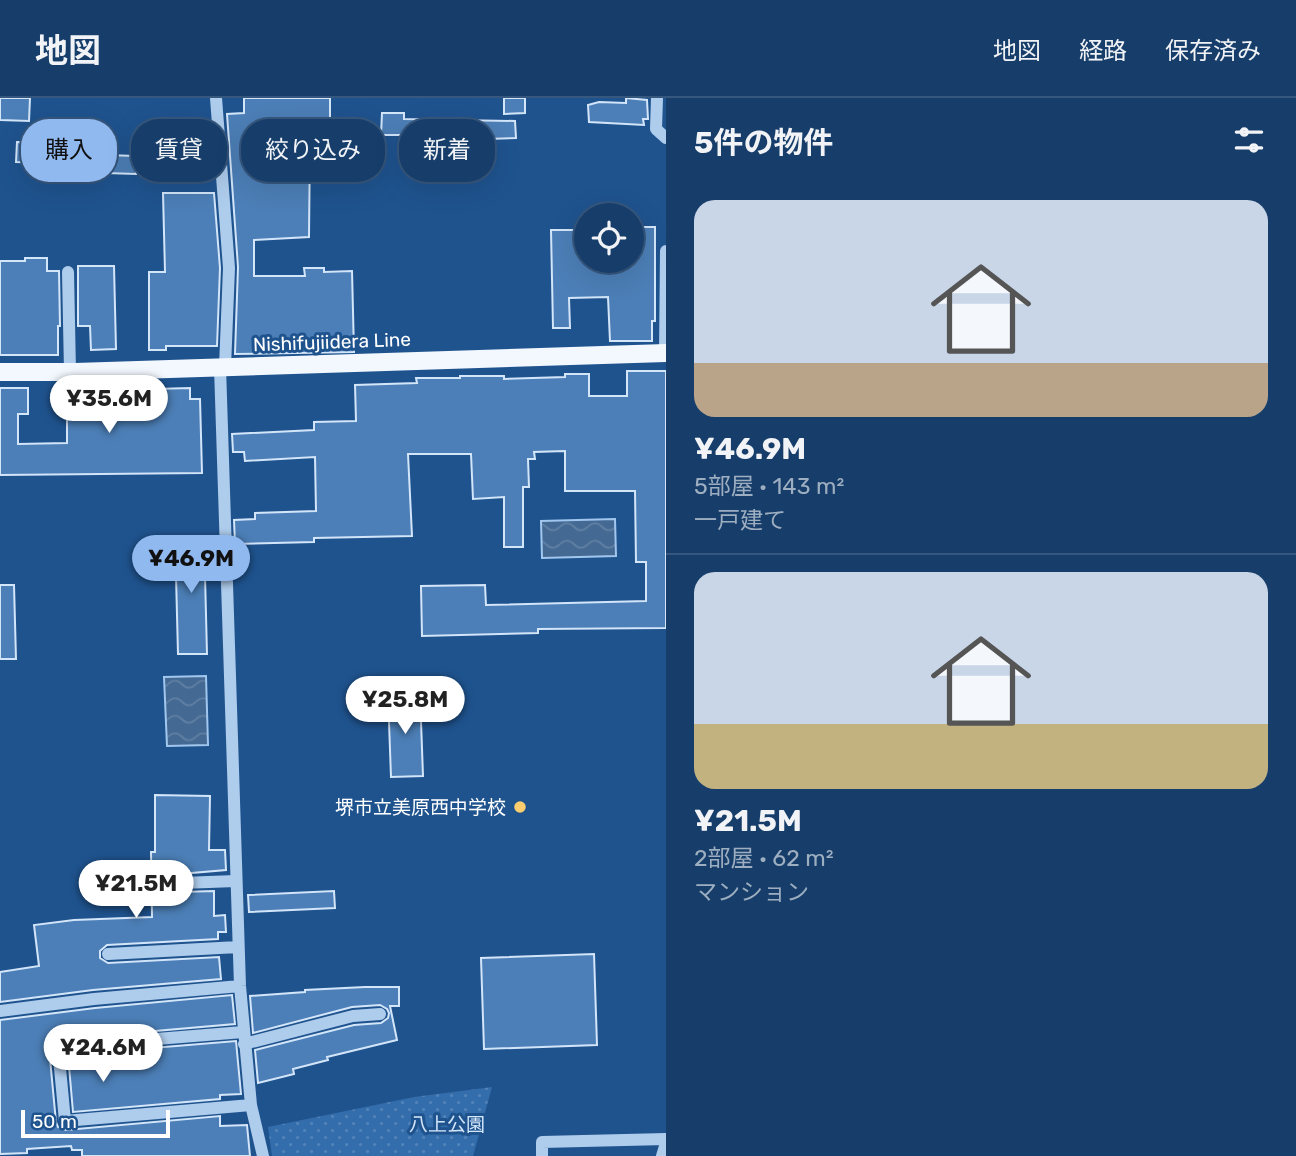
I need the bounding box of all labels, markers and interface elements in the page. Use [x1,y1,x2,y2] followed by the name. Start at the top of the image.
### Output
[35,31,101,70] text: 地図
[993,37,1041,65] text: 地図
[1079,37,1127,65] text: 経路
[1165,37,1261,65] text: 保存済み
[21,119,117,182] chip: 購入
[131,119,227,182] chip: 賃貸
[241,119,385,182] chip: 絞り込み
[399,119,495,182] chip: 新着
[1230,121,1268,159] icon: filters
[694,125,833,161] text: 5件の物件
[574,203,644,273] map controls
[574,203,644,273] button: locate
[918,246,1044,372] icon: home
[253,328,411,356] street label: Nishifujiidera Line
[52,376,166,435] pin: ¥35.6M
[66,384,152,412] text: ¥35.6M
[694,431,806,467] text: ¥46.9M
[694,472,844,500] text: 5部屋 · 143 m²
[694,506,786,534] text: 一戸建て
[134,536,248,595] pin: ¥46.9M
[148,544,234,572] text: ¥46.9M
[918,618,1044,744] icon: home
[348,676,462,736] pin: ¥25.8M
[362,685,448,713] text: ¥25.8M
[335,796,506,819] place label: 堺市立美原西中学校
[512,799,528,815] marker: 堺市立美原西中学校
[694,803,802,839] text: ¥21.5M
[694,844,834,872] text: 2部屋 · 62 m²
[79,860,193,920] pin: ¥21.5M
[95,869,177,897] text: ¥21.5M
[694,878,809,906] text: マンション
[46,1024,160,1084] pin: ¥24.6M
[60,1033,146,1061] text: ¥24.6M
[21,1107,170,1139] scale bar
[32,1110,77,1133] text: 50 m
[409,1113,485,1136] park label: 八上公園

